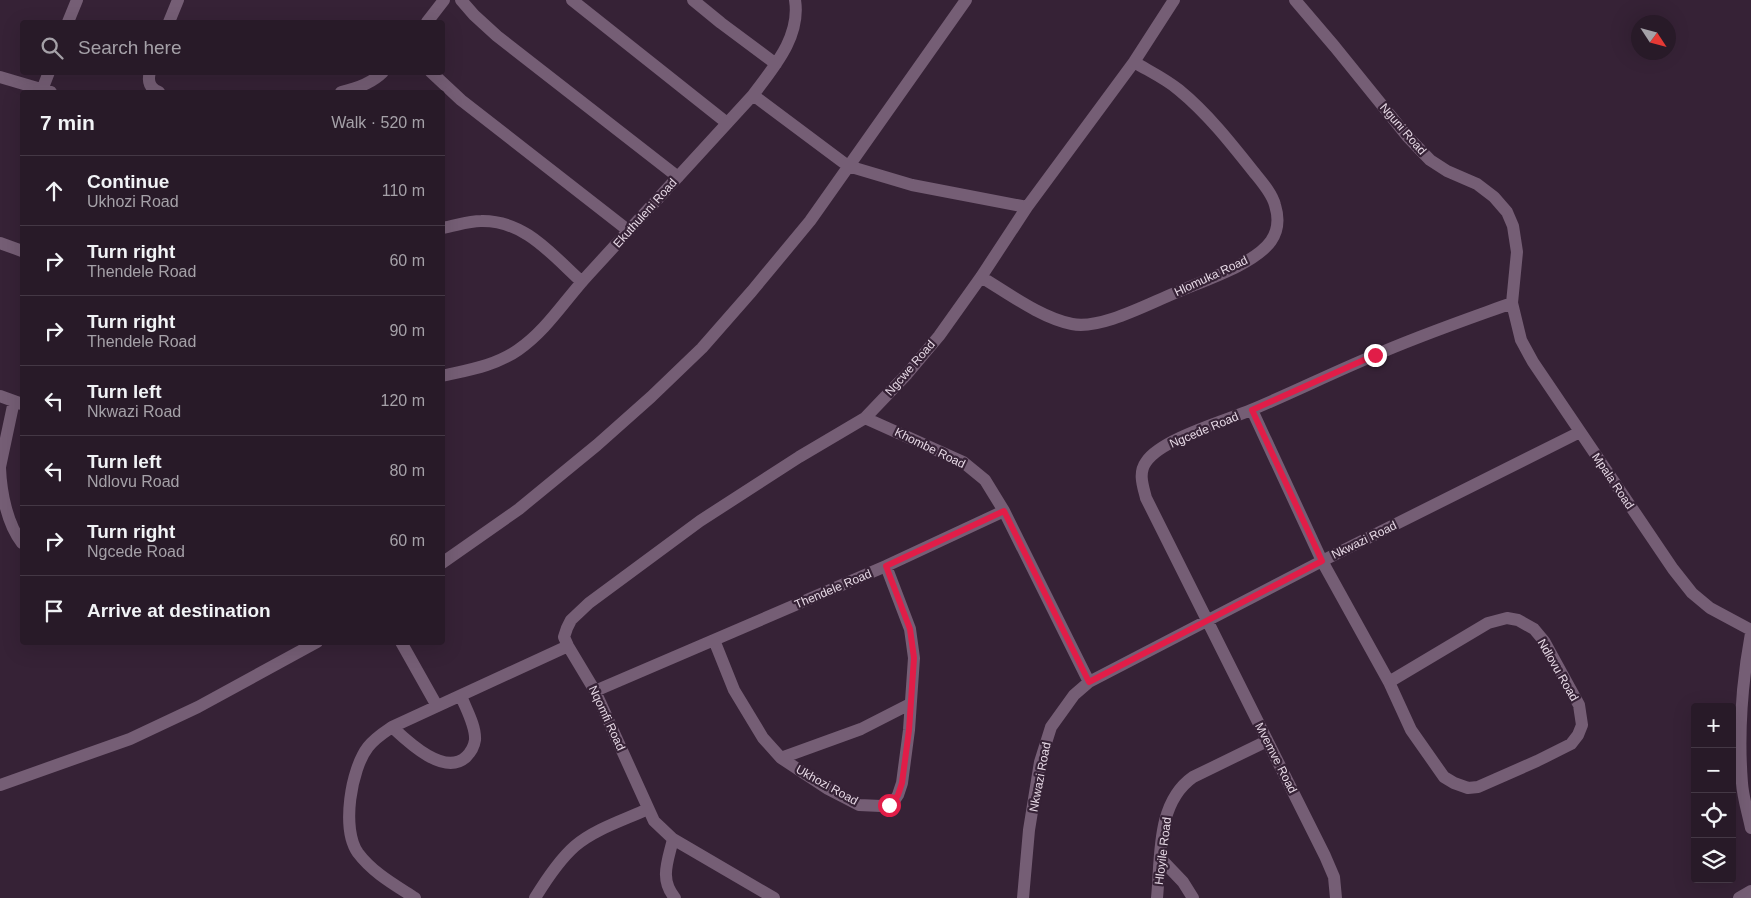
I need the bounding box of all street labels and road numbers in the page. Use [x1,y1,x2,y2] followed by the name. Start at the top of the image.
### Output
[1377,100,1429,158] street label: Nguni Road
[610,176,680,250] street label: Ekuthuleni Road
[1172,253,1250,299] street label: Hlomuka Road
[882,337,938,399] street label: Ngcwe Road
[1167,409,1241,451] street label: Ngcede Road
[892,425,968,471] street label: Khombe Road
[1589,450,1637,512] street label: Mpala Road
[1329,518,1399,562] street label: Nkwazi Road
[792,567,874,611] street label: Thendele Road
[1535,636,1581,704] street label: Ndlovu Road
[586,683,628,753] street label: Nqomfi Road
[1252,720,1300,796] street label: Mvemve Road
[1026,741,1054,813] street label: Nkwazi Road
[794,762,860,808] street label: Ukhozi Road
[1152,816,1174,886] street label: Hloyile Road

